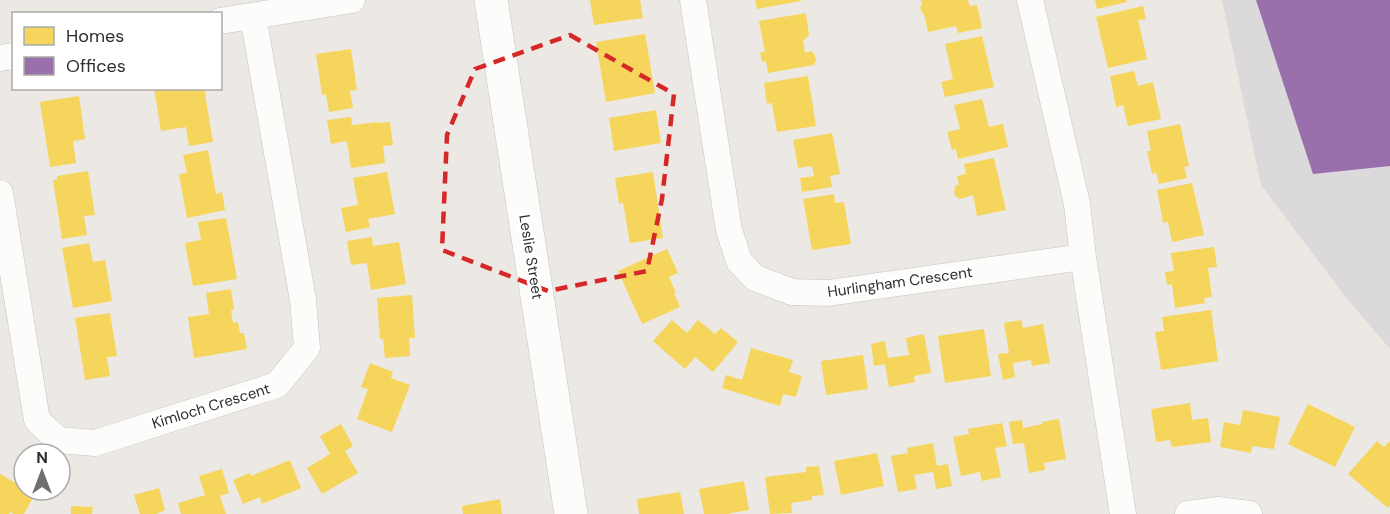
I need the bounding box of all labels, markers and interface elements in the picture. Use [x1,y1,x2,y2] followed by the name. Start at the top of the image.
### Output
[12,12,222,90] legend
[66,24,124,48] text: Homes
[66,54,126,78] text: Offices
[514,213,548,301] street label: Leslie Street
[826,262,974,302] street label: Hurlingham Crescent
[149,378,273,434] street label: Kimloch Crescent
[12,442,72,502] north arrow
[36,447,48,468] text: N

